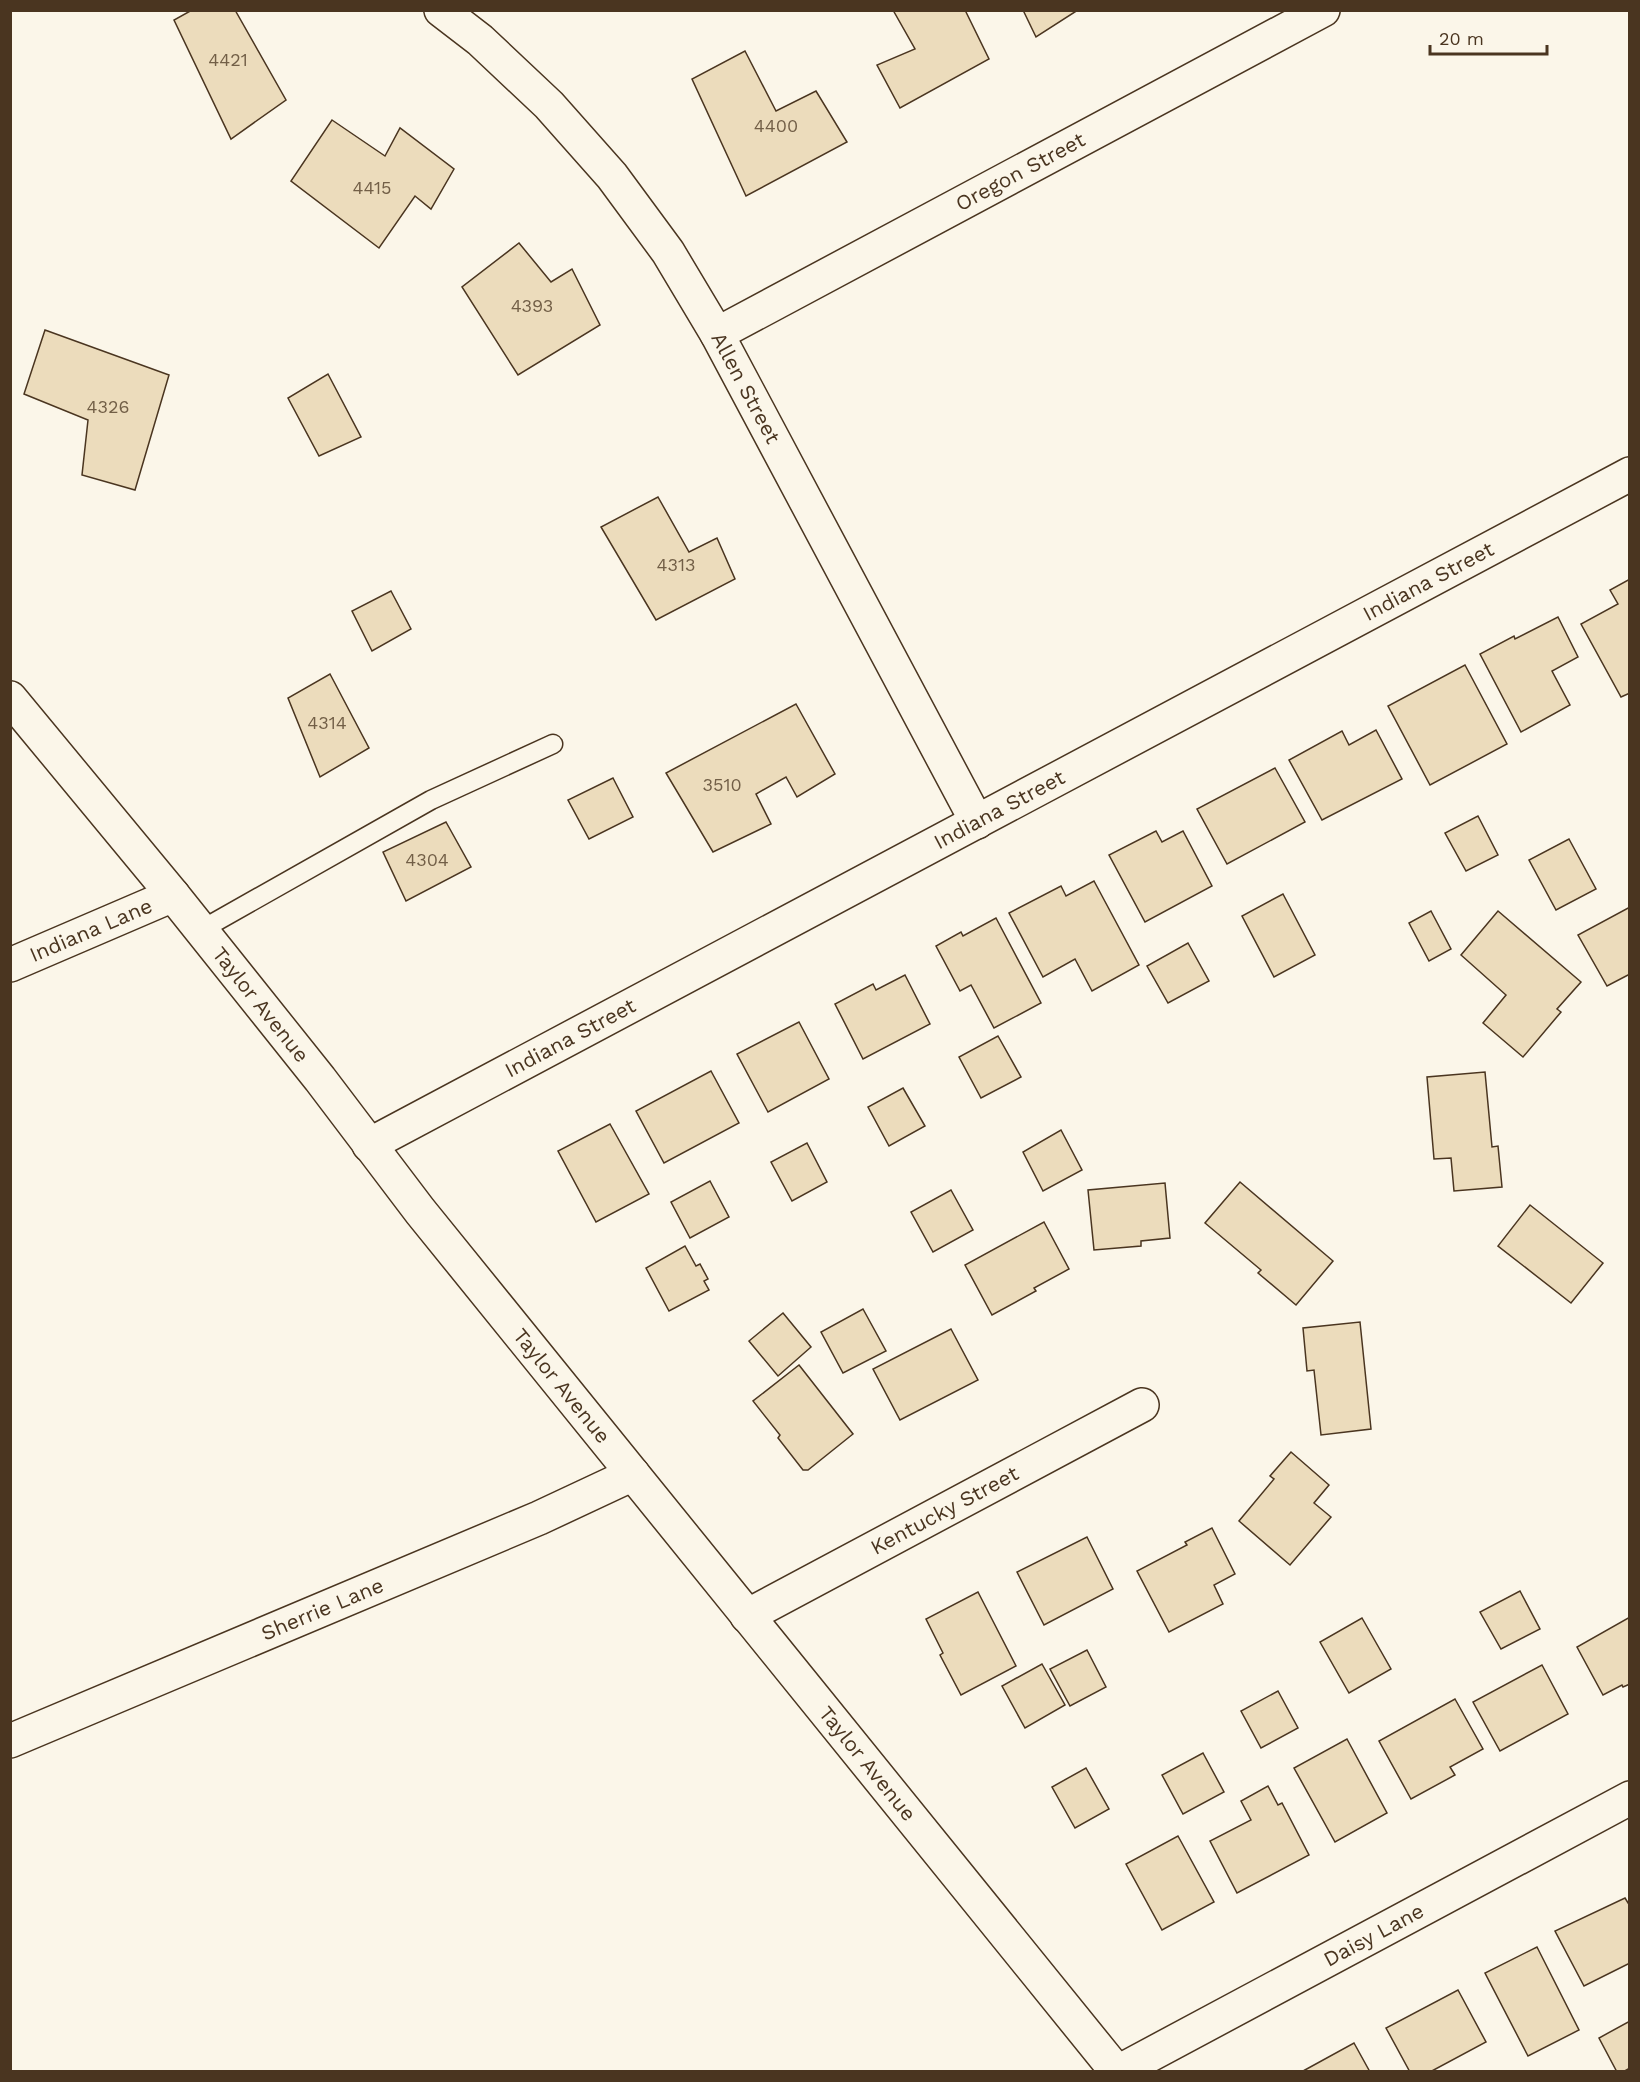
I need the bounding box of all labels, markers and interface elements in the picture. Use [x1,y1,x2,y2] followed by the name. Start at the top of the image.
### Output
[1430,18,1547,56] scale bar
[1439,28,1484,49] text: 20 m
[208,49,248,70] house number: 4421
[754,115,798,136] house number: 4400
[951,126,1089,216] street label: Oregon Street
[352,177,392,198] house number: 4415
[511,295,553,316] house number: 4393
[706,328,786,448] street label: Allen Street
[87,396,129,417] house number: 4326
[1358,536,1498,626] street label: Indiana Street
[656,554,696,575] house number: 4313
[307,712,347,733] house number: 4314
[929,764,1069,854] street label: Indiana Street
[702,774,742,795] house number: 3510
[405,849,449,870] house number: 4304
[26,892,156,967] street label: Indiana Lane
[207,942,315,1067] street label: Taylor Avenue
[500,992,640,1082] street label: Indiana Street
[508,1323,616,1448] street label: Taylor Avenue
[866,1460,1023,1560] street label: Kentucky Street
[257,1572,387,1646] street label: Sherrie Lane
[814,1701,922,1826] street label: Taylor Avenue
[1319,1898,1428,1972] street label: Daisy Lane

